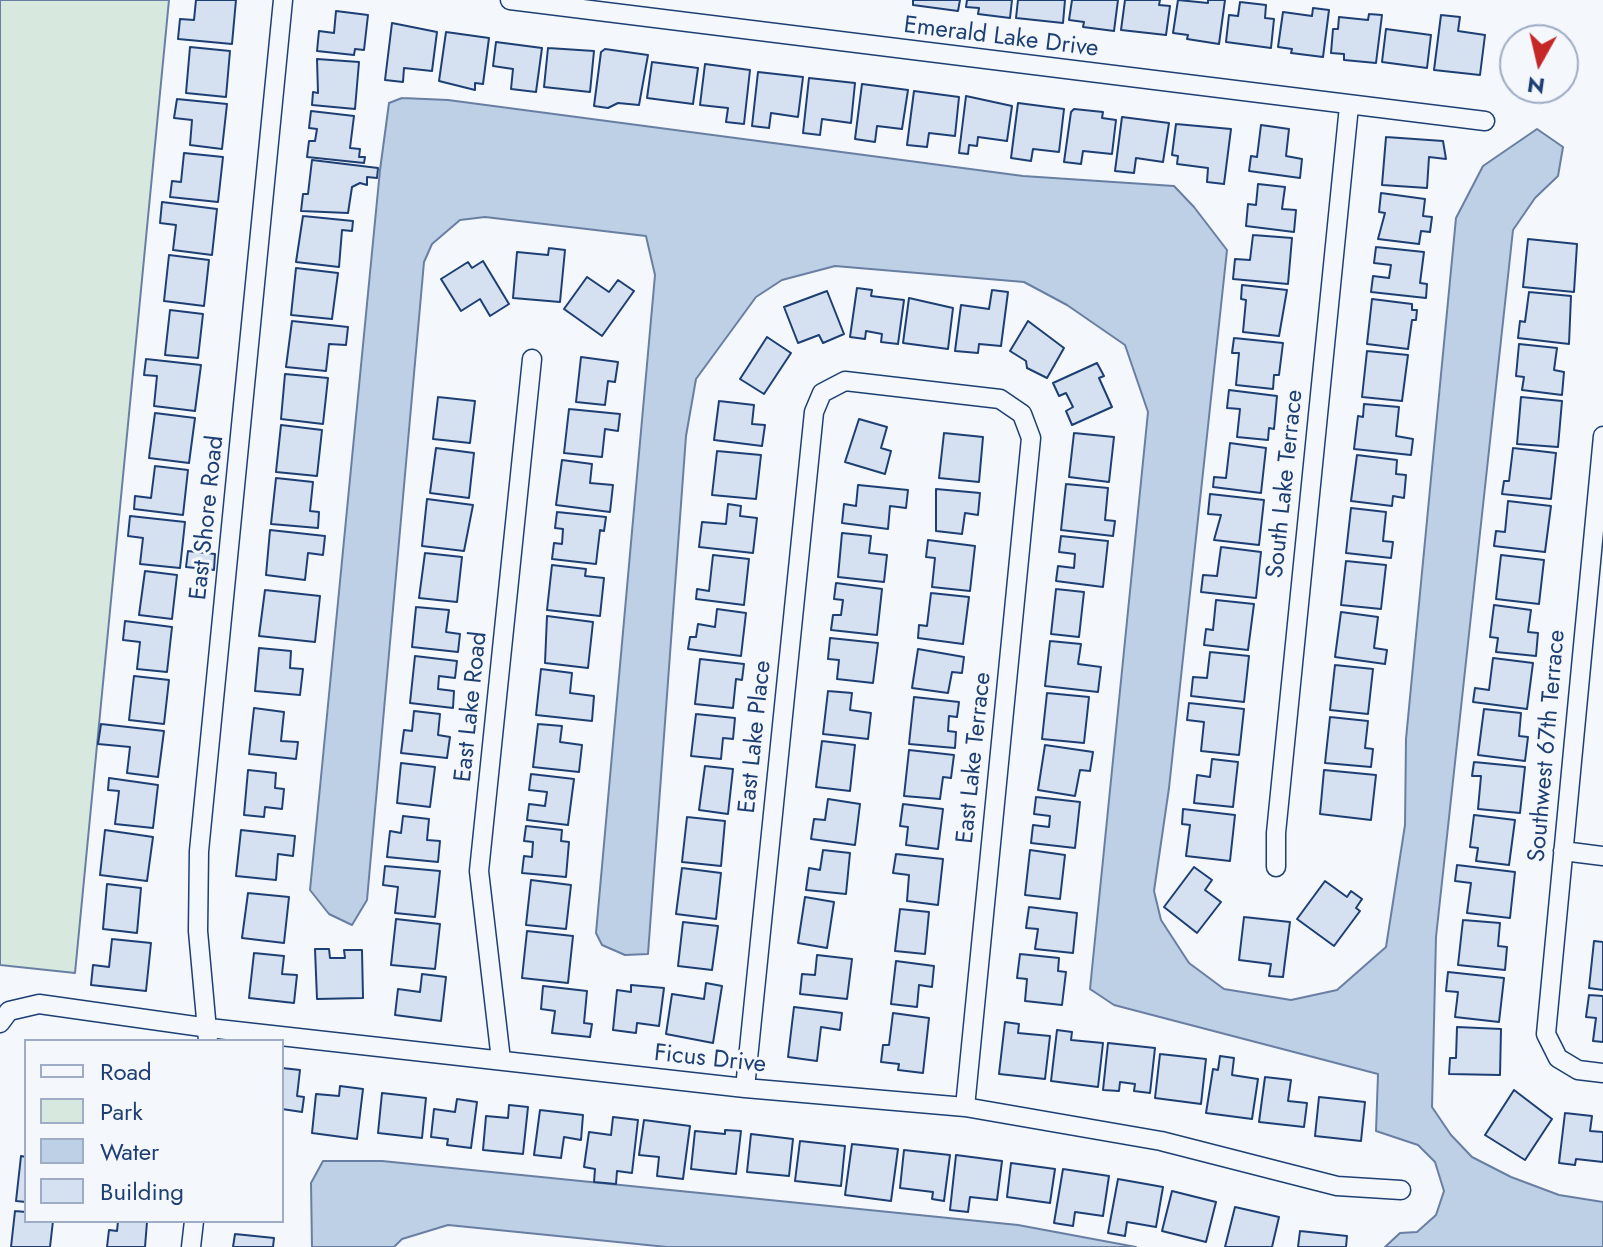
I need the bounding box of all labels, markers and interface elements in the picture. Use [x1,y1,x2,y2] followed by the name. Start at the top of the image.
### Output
[902,12,1100,64] street label: Emerald Lake Drive
[1499,24,1579,104] north arrow
[1525,69,1547,103] text: N
[1262,388,1310,580] street label: South Lake Terrace
[185,434,231,602] street label: East Shore Road
[1524,629,1572,863] street label: Southwest 67th Terrace
[450,630,494,784] street label: East Lake Road
[734,659,778,815] street label: East Lake Place
[952,671,998,845] street label: East Lake Terrace
[24,1039,284,1223] legend
[653,1040,767,1080] street label: Ficus Drive
[100,1054,152,1089] text: Road
[100,1094,143,1129] text: Park
[100,1134,159,1169] text: Water
[100,1174,184,1209] text: Building

